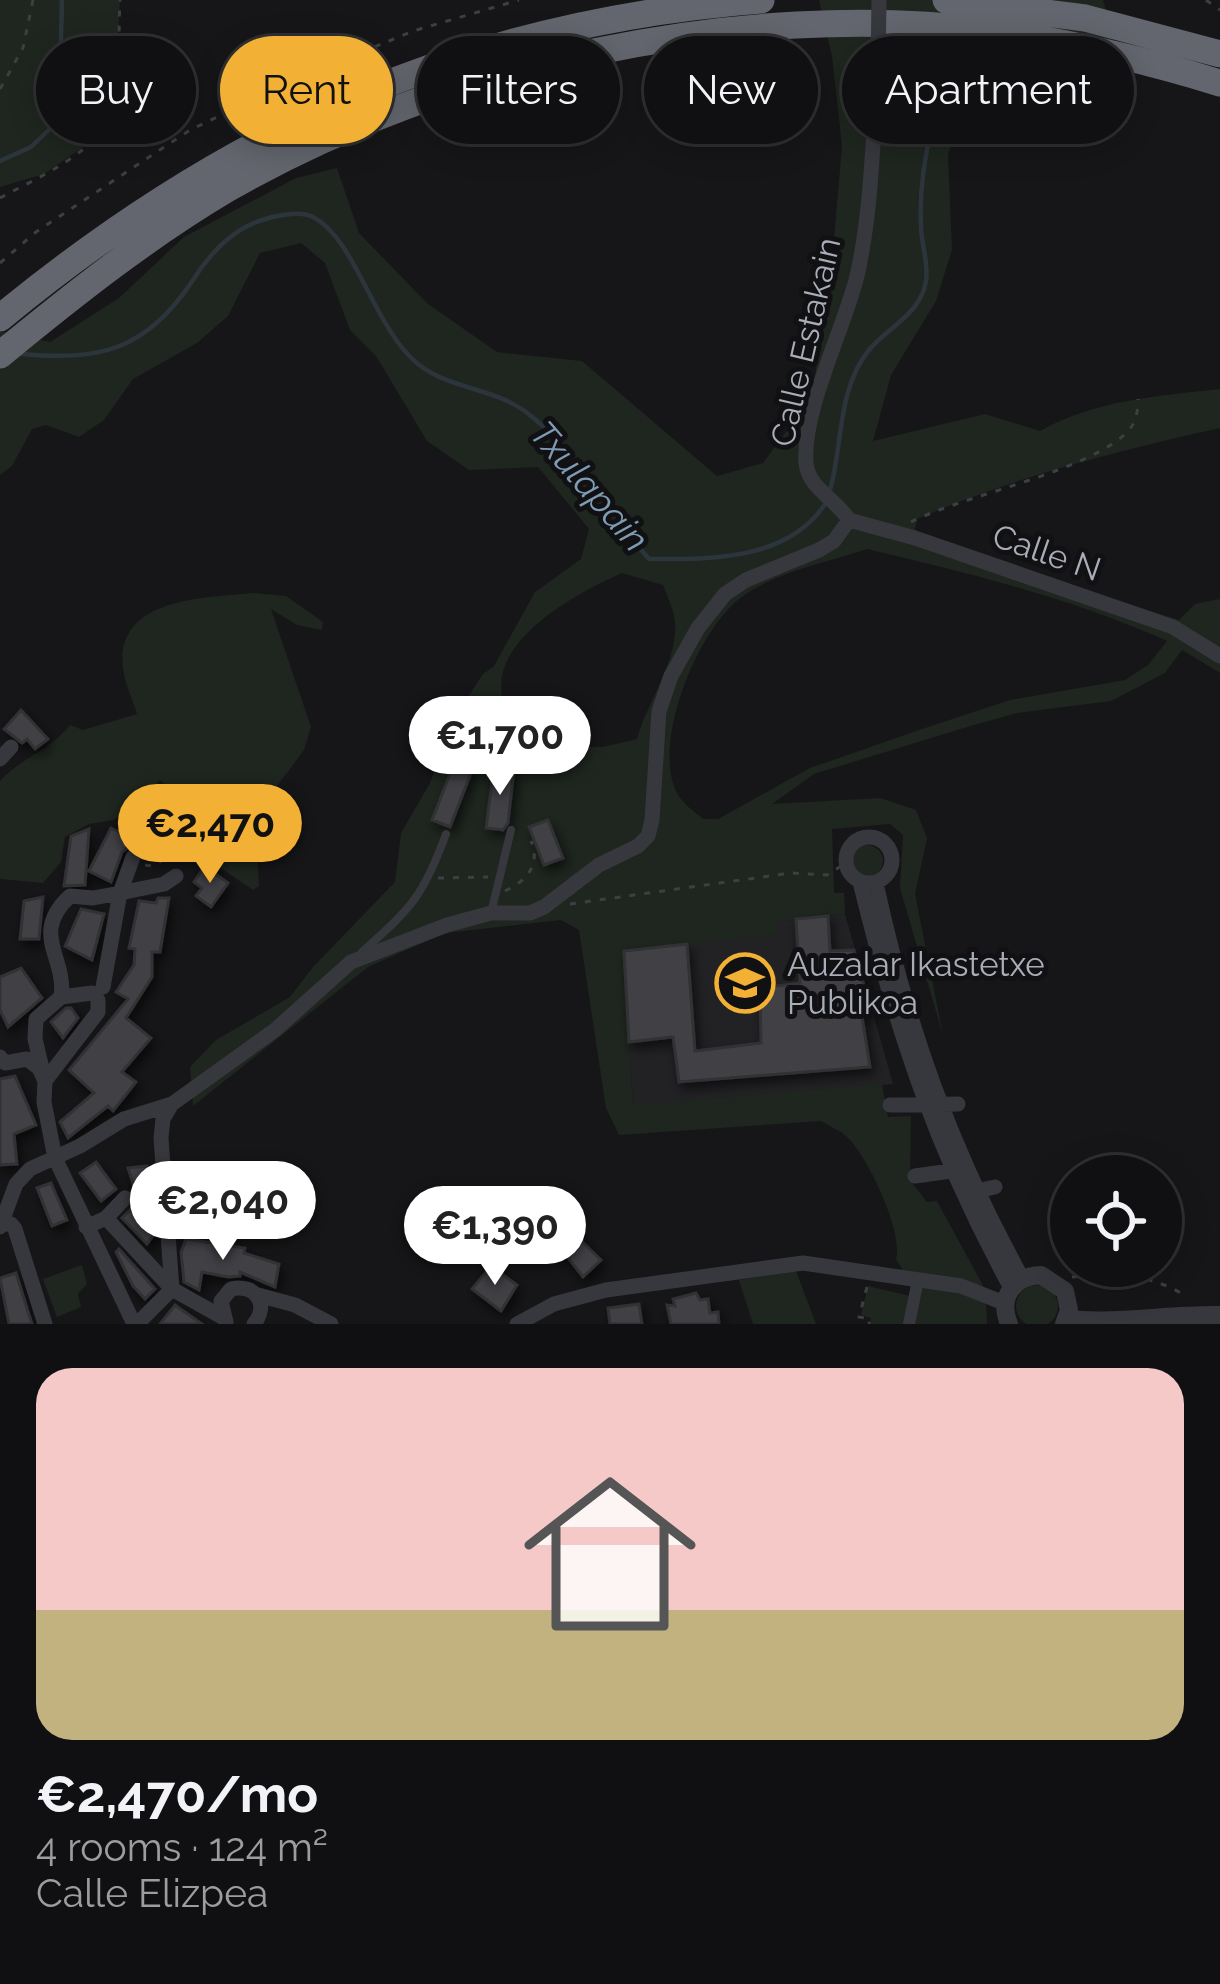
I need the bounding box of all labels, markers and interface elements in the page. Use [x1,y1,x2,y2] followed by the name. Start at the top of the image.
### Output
[36,36,196,144] chip: Buy
[220,36,393,144] chip: Rent
[417,36,620,144] chip: Filters
[644,36,818,144] chip: New
[842,36,1134,144] chip: Apartment
[763,234,848,450] street label: Calle Estakain
[522,413,658,559] water label: Txulapain
[988,516,1106,589] street label: Calle N
[402,696,598,798] pin: €1,700
[436,712,564,758] text: €1,700
[112,784,308,886] pin: €2,470
[145,800,275,846] text: €2,470
[787,945,1045,1022] place label: Auzalar Ikastetxe Publikoa
[714,952,776,1014] school or university icon: Auzalar Ikastetxe Publikoa
[1050,1155,1182,1287] map controls
[1050,1155,1182,1287] button: locate
[125,1161,321,1263] pin: €2,040
[157,1177,289,1223] text: €2,040
[397,1186,593,1288] pin: €1,390
[431,1202,559,1248] text: €1,390
[502,1446,718,1662] icon: home
[36,1764,318,1824] text: €2,470/mo
[36,1824,328,1870] text: 4 rooms · 124 m²
[36,1870,268,1916] text: Calle Elizpea

